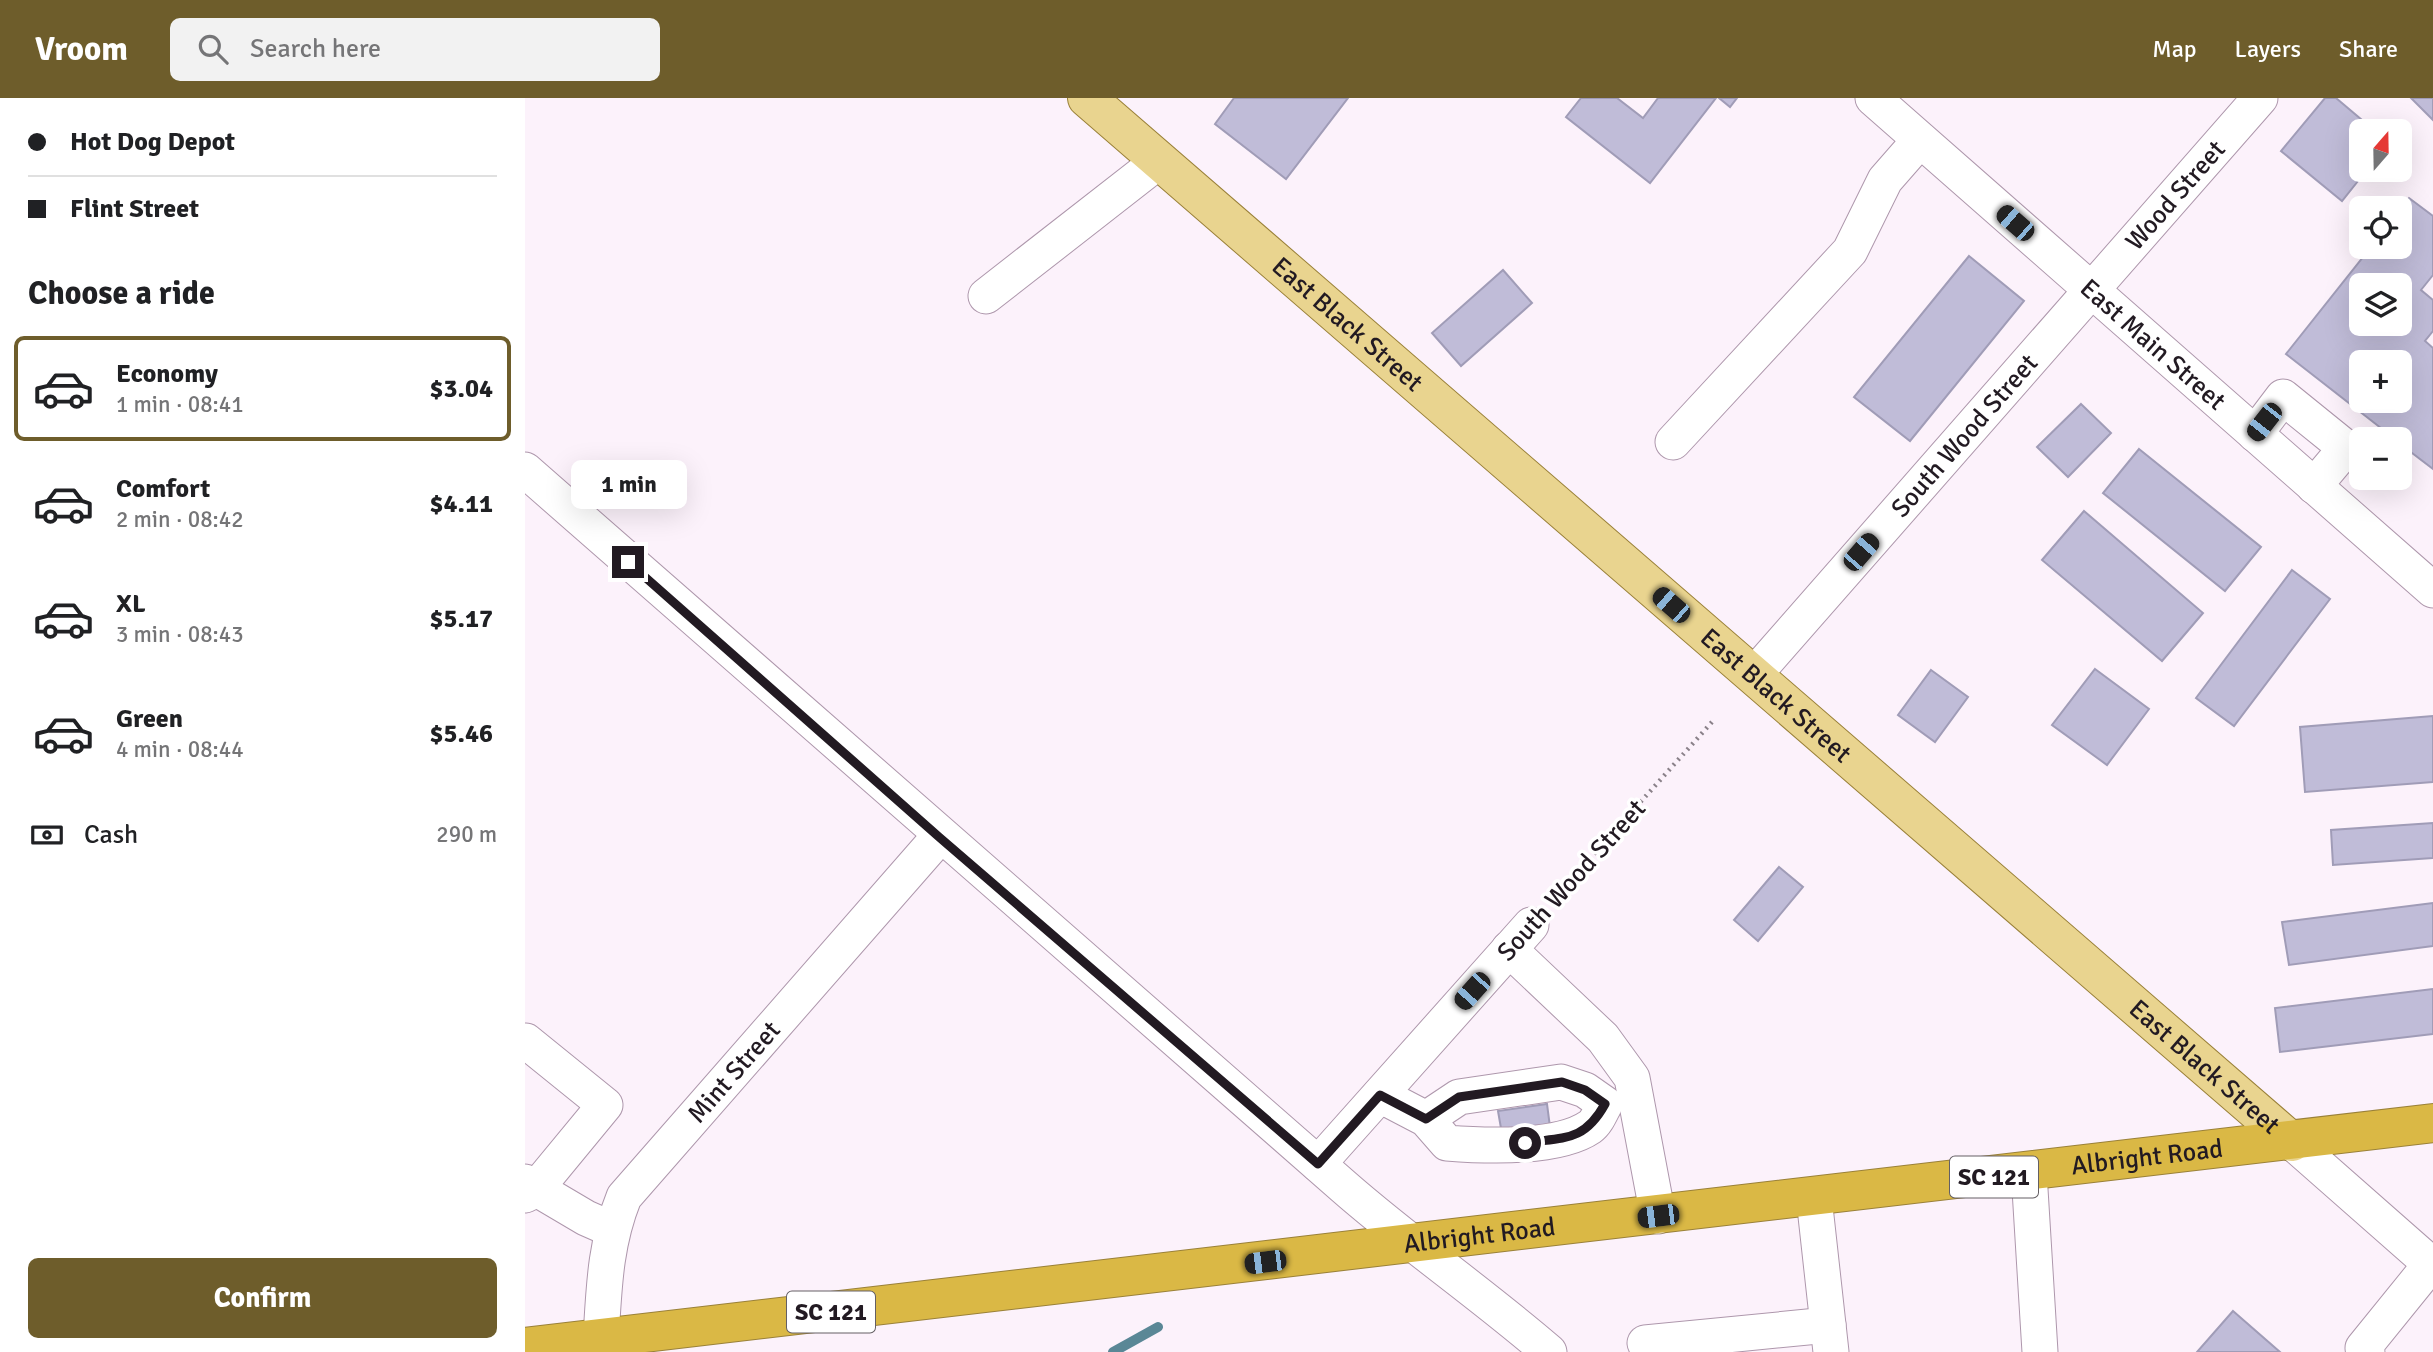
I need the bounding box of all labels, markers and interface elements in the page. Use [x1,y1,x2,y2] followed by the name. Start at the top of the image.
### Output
[170,18,660,81] search box
[35,29,128,70] text: Vroom
[194,30,232,68] icon: search
[250,33,381,65] text: Search here
[2152,34,2197,64] text: Map
[2235,34,2301,64] text: Layers
[2339,34,2398,64] text: Share
[2349,119,2411,182] north arrow
[2349,119,2412,490] map controls
[70,126,235,158] text: Hot Dog Depot
[2119,134,2232,257] street label: Wood Street
[70,193,199,225] text: Flint Street
[2349,196,2412,259] button: locate
[1993,201,2038,245] car
[1265,251,1429,399] street label: East Black Street
[2073,273,2232,417] street label: East Main Street
[2349,273,2412,336] button: layers
[28,274,215,313] text: Choose a ride
[1885,348,2045,524] street label: South Wood Street
[2349,350,2412,413] button: +
[32,357,95,420] icon: car
[116,358,218,390] text: Economy
[429,373,493,405] text: $3.04
[116,390,244,419] text: 1 min · 08:41
[2243,399,2286,445] car
[2349,427,2412,490] button: −
[570,461,686,510] callout: 1 min
[601,470,657,499] text: 1 min
[32,472,95,535] icon: car
[116,473,210,505] text: Comfort
[429,488,493,520] text: $4.11
[116,505,244,534] text: 2 min · 08:42
[1840,529,1883,575] car
[612,546,644,578] route end
[1649,583,1694,627] car
[32,587,95,650] icon: car
[116,588,146,620] text: XL
[429,603,493,635] text: $5.17
[116,620,244,649] text: 3 min · 08:43
[1694,622,1858,770] street label: East Black Street
[32,702,95,765] icon: car
[116,703,183,735] text: Green
[429,718,493,750] text: $5.46
[116,735,244,764] text: 4 min · 08:44
[1491,793,1653,968] street label: South Wood Street
[28,816,66,854] icon: cash
[84,819,138,851] text: Cash
[436,820,497,849] text: 290 m
[1451,968,1494,1014] car
[2122,993,2286,1141] street label: East Black Street
[681,1015,787,1130] street label: Mint Street
[1509,1127,1541,1159] route start
[2069,1133,2225,1182] street label: Albright Road
[1950,1156,2038,1198] road number: SC 121
[1636,1203,1681,1229] car
[1402,1211,1557,1261] street label: Albright Road
[1243,1249,1288,1275] car
[28,1258,497,1338] button: Confirm
[787,1292,875,1332] road number: SC 121

